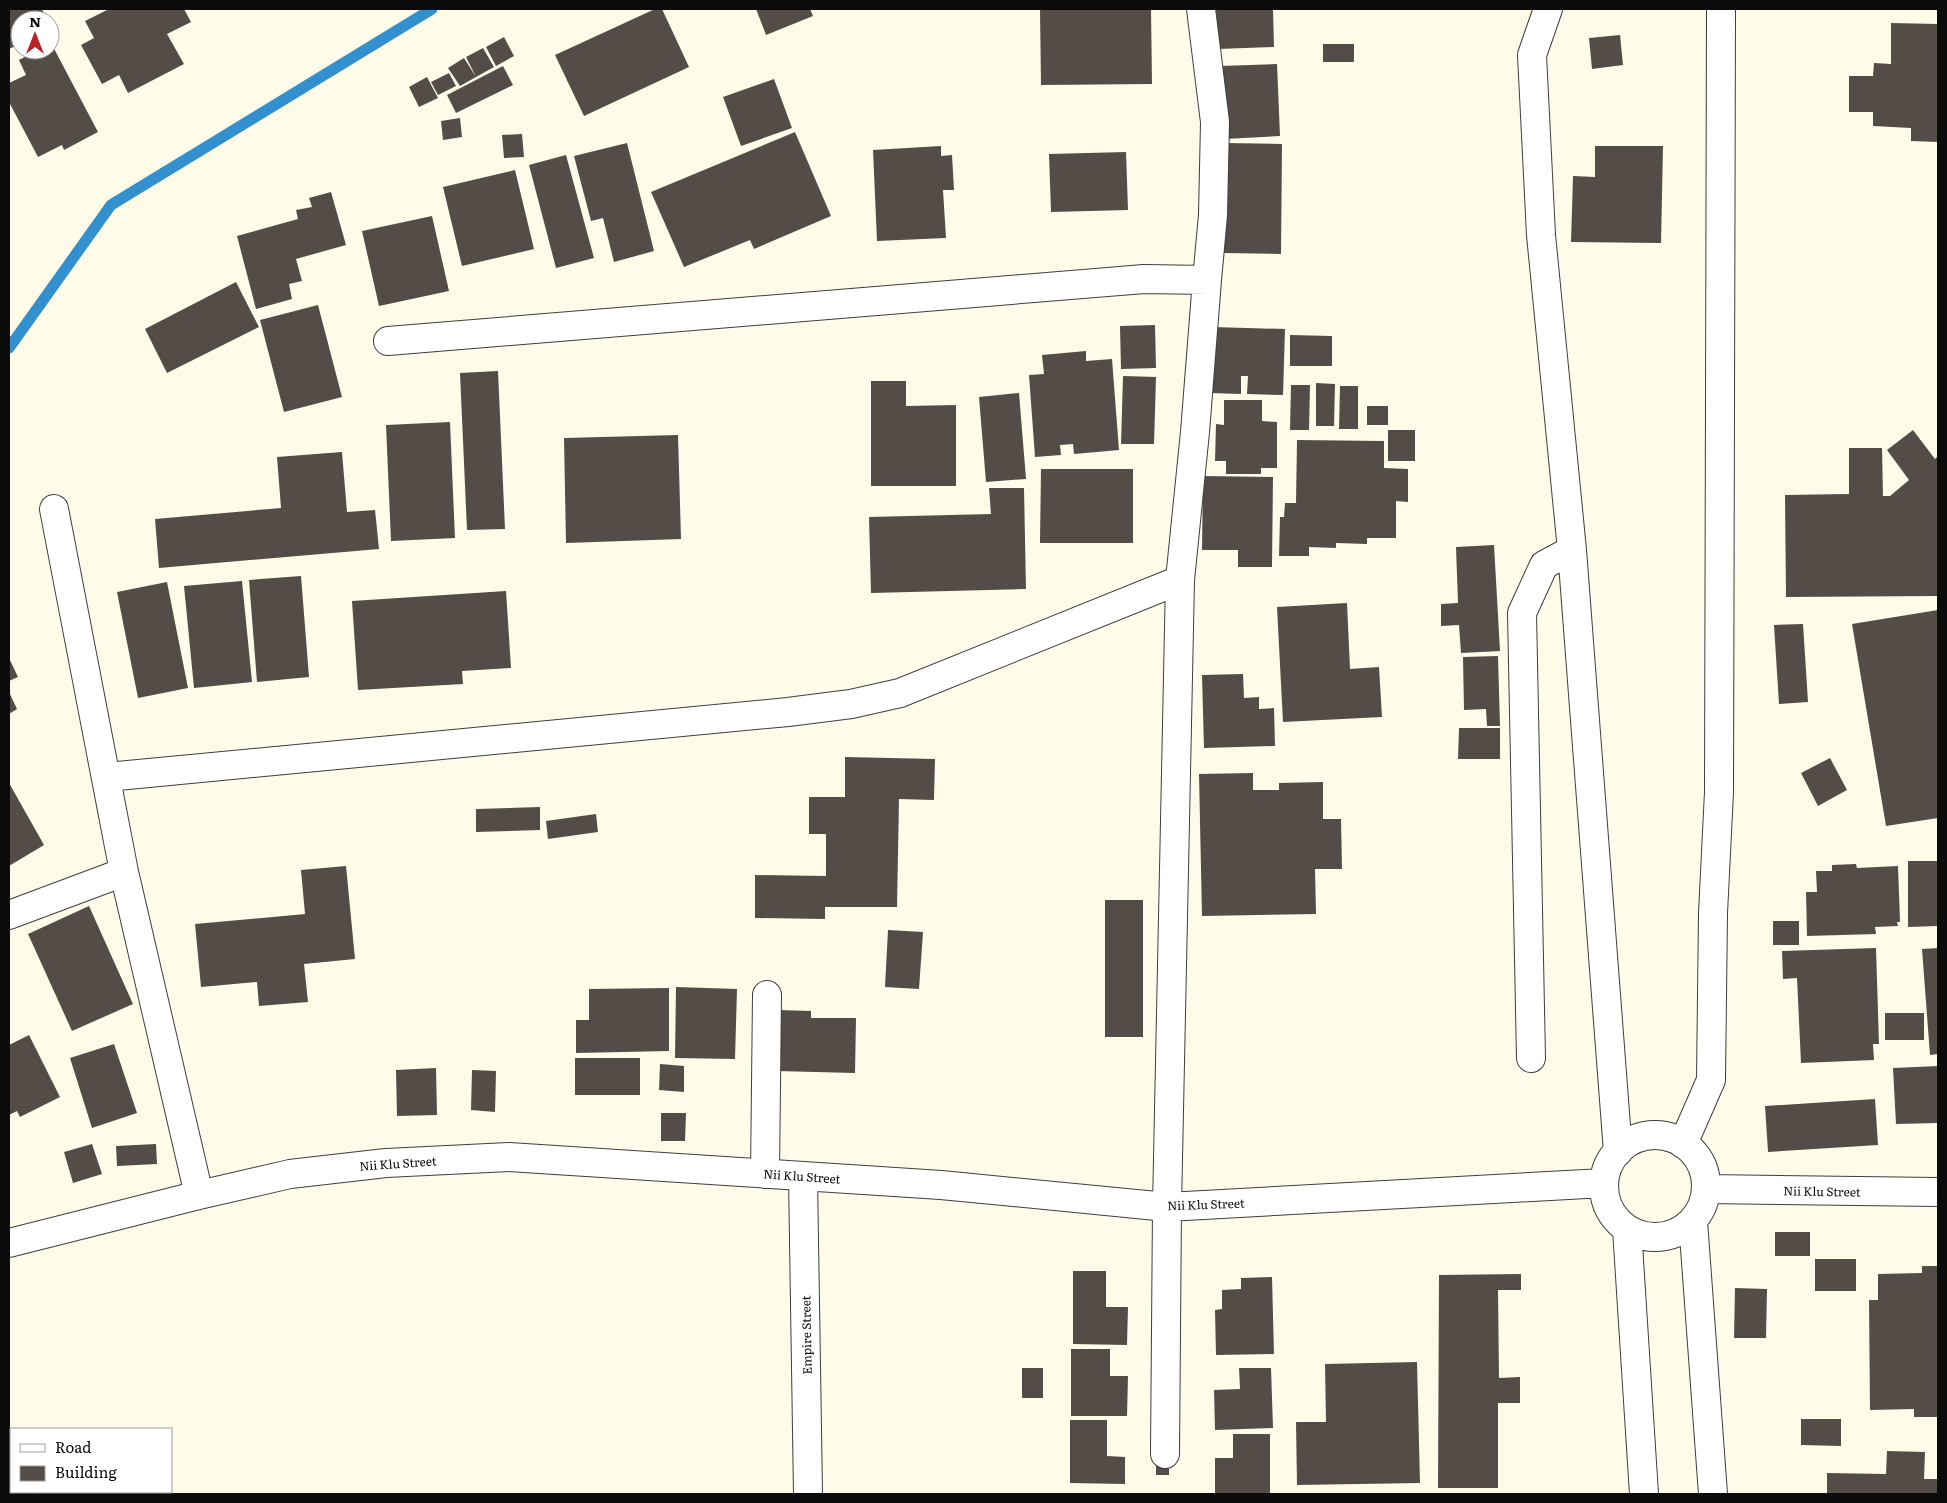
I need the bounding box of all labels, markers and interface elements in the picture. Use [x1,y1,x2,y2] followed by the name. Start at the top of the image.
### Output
[10,10,60,60] north arrow
[29,11,41,31] text: N
[359,1151,437,1175] street label: Nii Klu Street
[763,1164,841,1188] street label: Nii Klu Street
[1783,1181,1861,1201] street label: Nii Klu Street
[1167,1194,1245,1214] street label: Nii Klu Street
[796,1295,816,1375] street label: Empire Street
[10,1428,172,1493] legend
[55,1435,91,1458] text: Road
[55,1460,117,1483] text: Building

